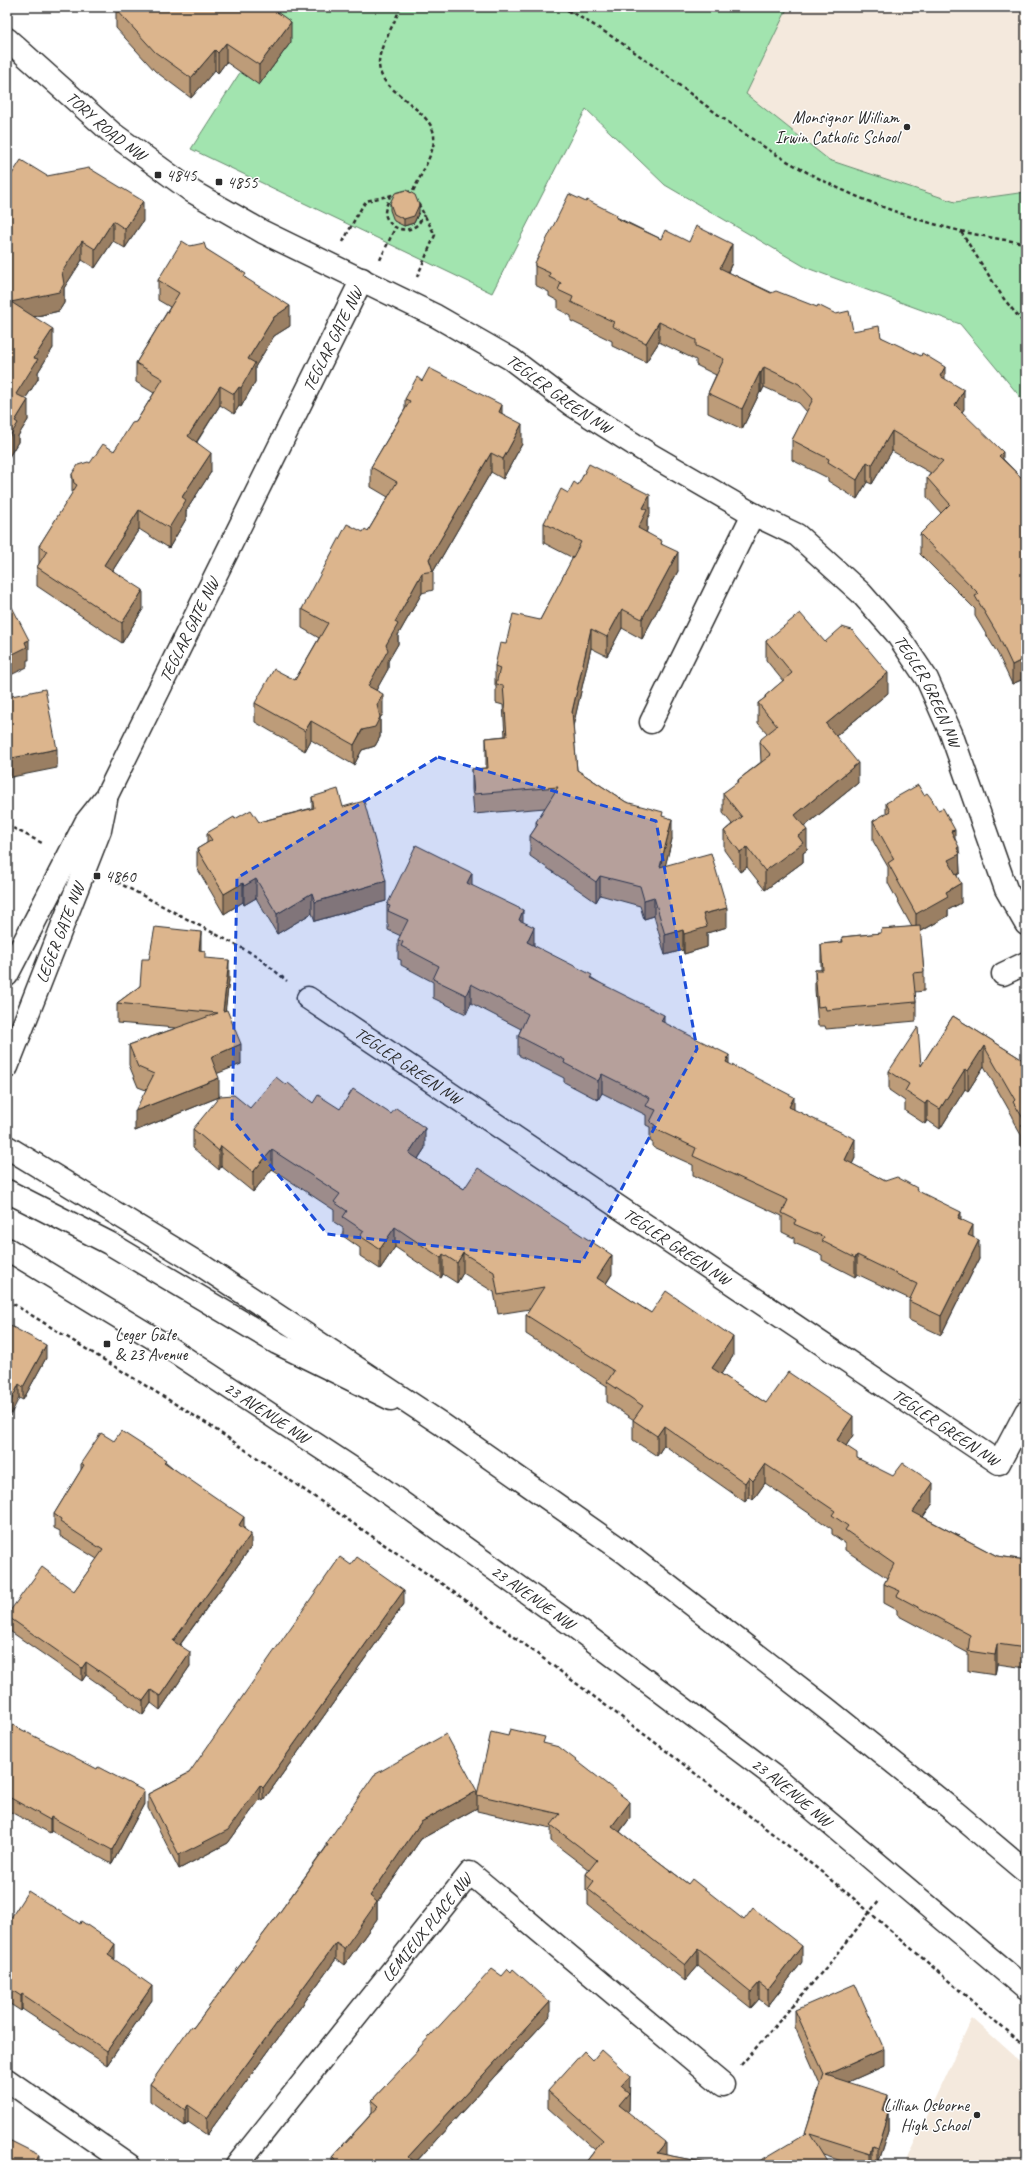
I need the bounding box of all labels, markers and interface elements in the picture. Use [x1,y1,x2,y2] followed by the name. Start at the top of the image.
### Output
[62,87,153,167] street label: TORY ROAD NW
[775,107,902,148] place label: Monsignor William Irwin Catholic School
[902,122,912,132] marker: Monsignor William Irwin Catholic School
[166,165,198,186] place label: 4845
[153,170,163,180] marker: 4845
[227,172,259,193] place label: 4855
[214,177,224,187] marker: 4855
[298,282,368,395] street label: TEGLAR GATE NW
[503,349,617,439] street label: TEGLER GREEN NW
[154,572,224,685] street label: TEGLAR GATE NW
[890,631,966,751] street label: TEGLER GREEN NW
[105,866,137,887] place label: 4860
[92,871,102,881] marker: 4860
[31,878,90,986] street label: LEGER GATE NW
[351,1022,467,1110] street label: TEGLER GREEN NW
[620,1203,736,1291] street label: TEGLER GREEN NW
[115,1324,189,1365] place label: Leger Gate & 23 Avenue
[102,1339,112,1349] marker: Leger Gate & 23 Avenue
[221,1377,316,1449] street label: 23 AVENUE NW
[889,1384,1005,1472] street label: TEGLER GREEN NW
[487,1560,581,1635] street label: 23 AVENUE NW
[748,1753,838,1833] street label: 23 AVENUE NW
[377,1868,477,1986] street label: LEMIEUX PLACE NW
[884,2095,972,2136] place label: Lillian Osborne High School
[972,2110,982,2120] marker: Lillian Osborne High School

